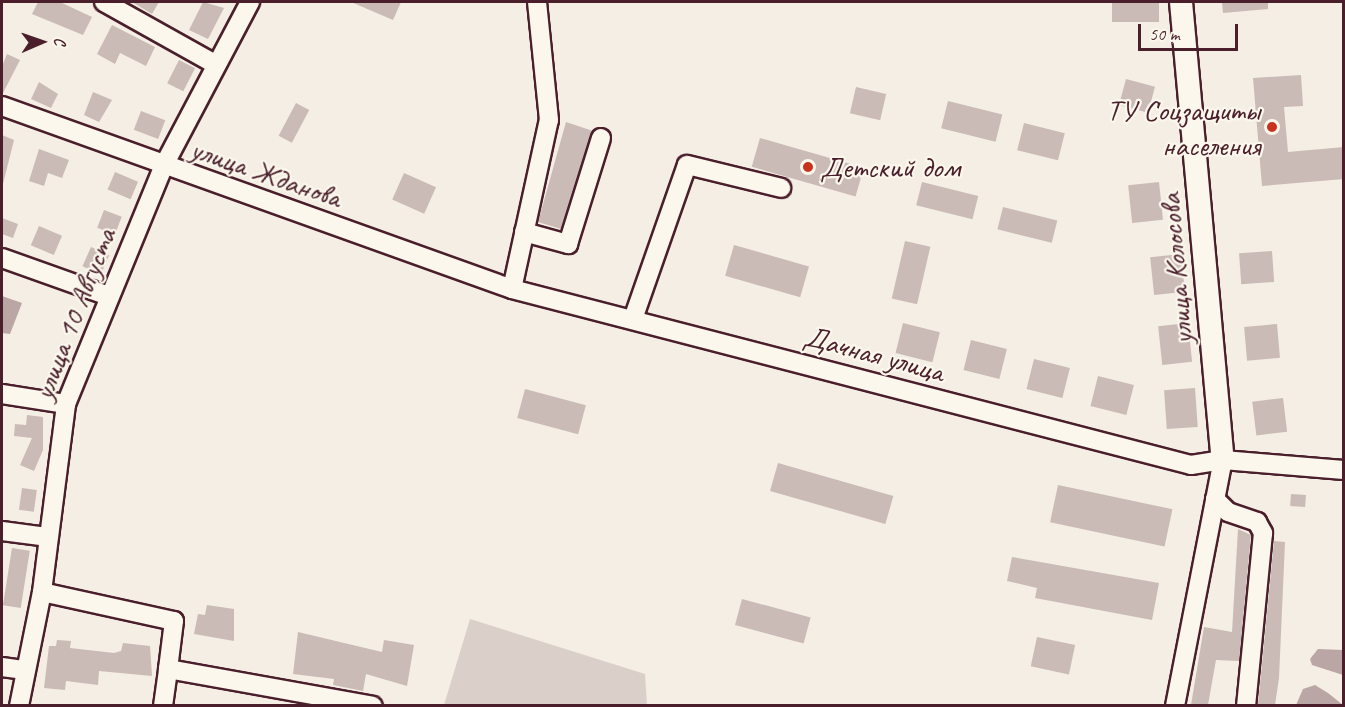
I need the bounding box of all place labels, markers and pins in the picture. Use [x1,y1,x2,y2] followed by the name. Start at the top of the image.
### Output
[1107,92,1260,162] place label: ТУ Соцзащиты населения
[1265,120,1279,134] marker: ТУ Соцзащиты населения
[820,149,960,185] place label: Детский дом
[801,160,815,174] marker: Детский дом

